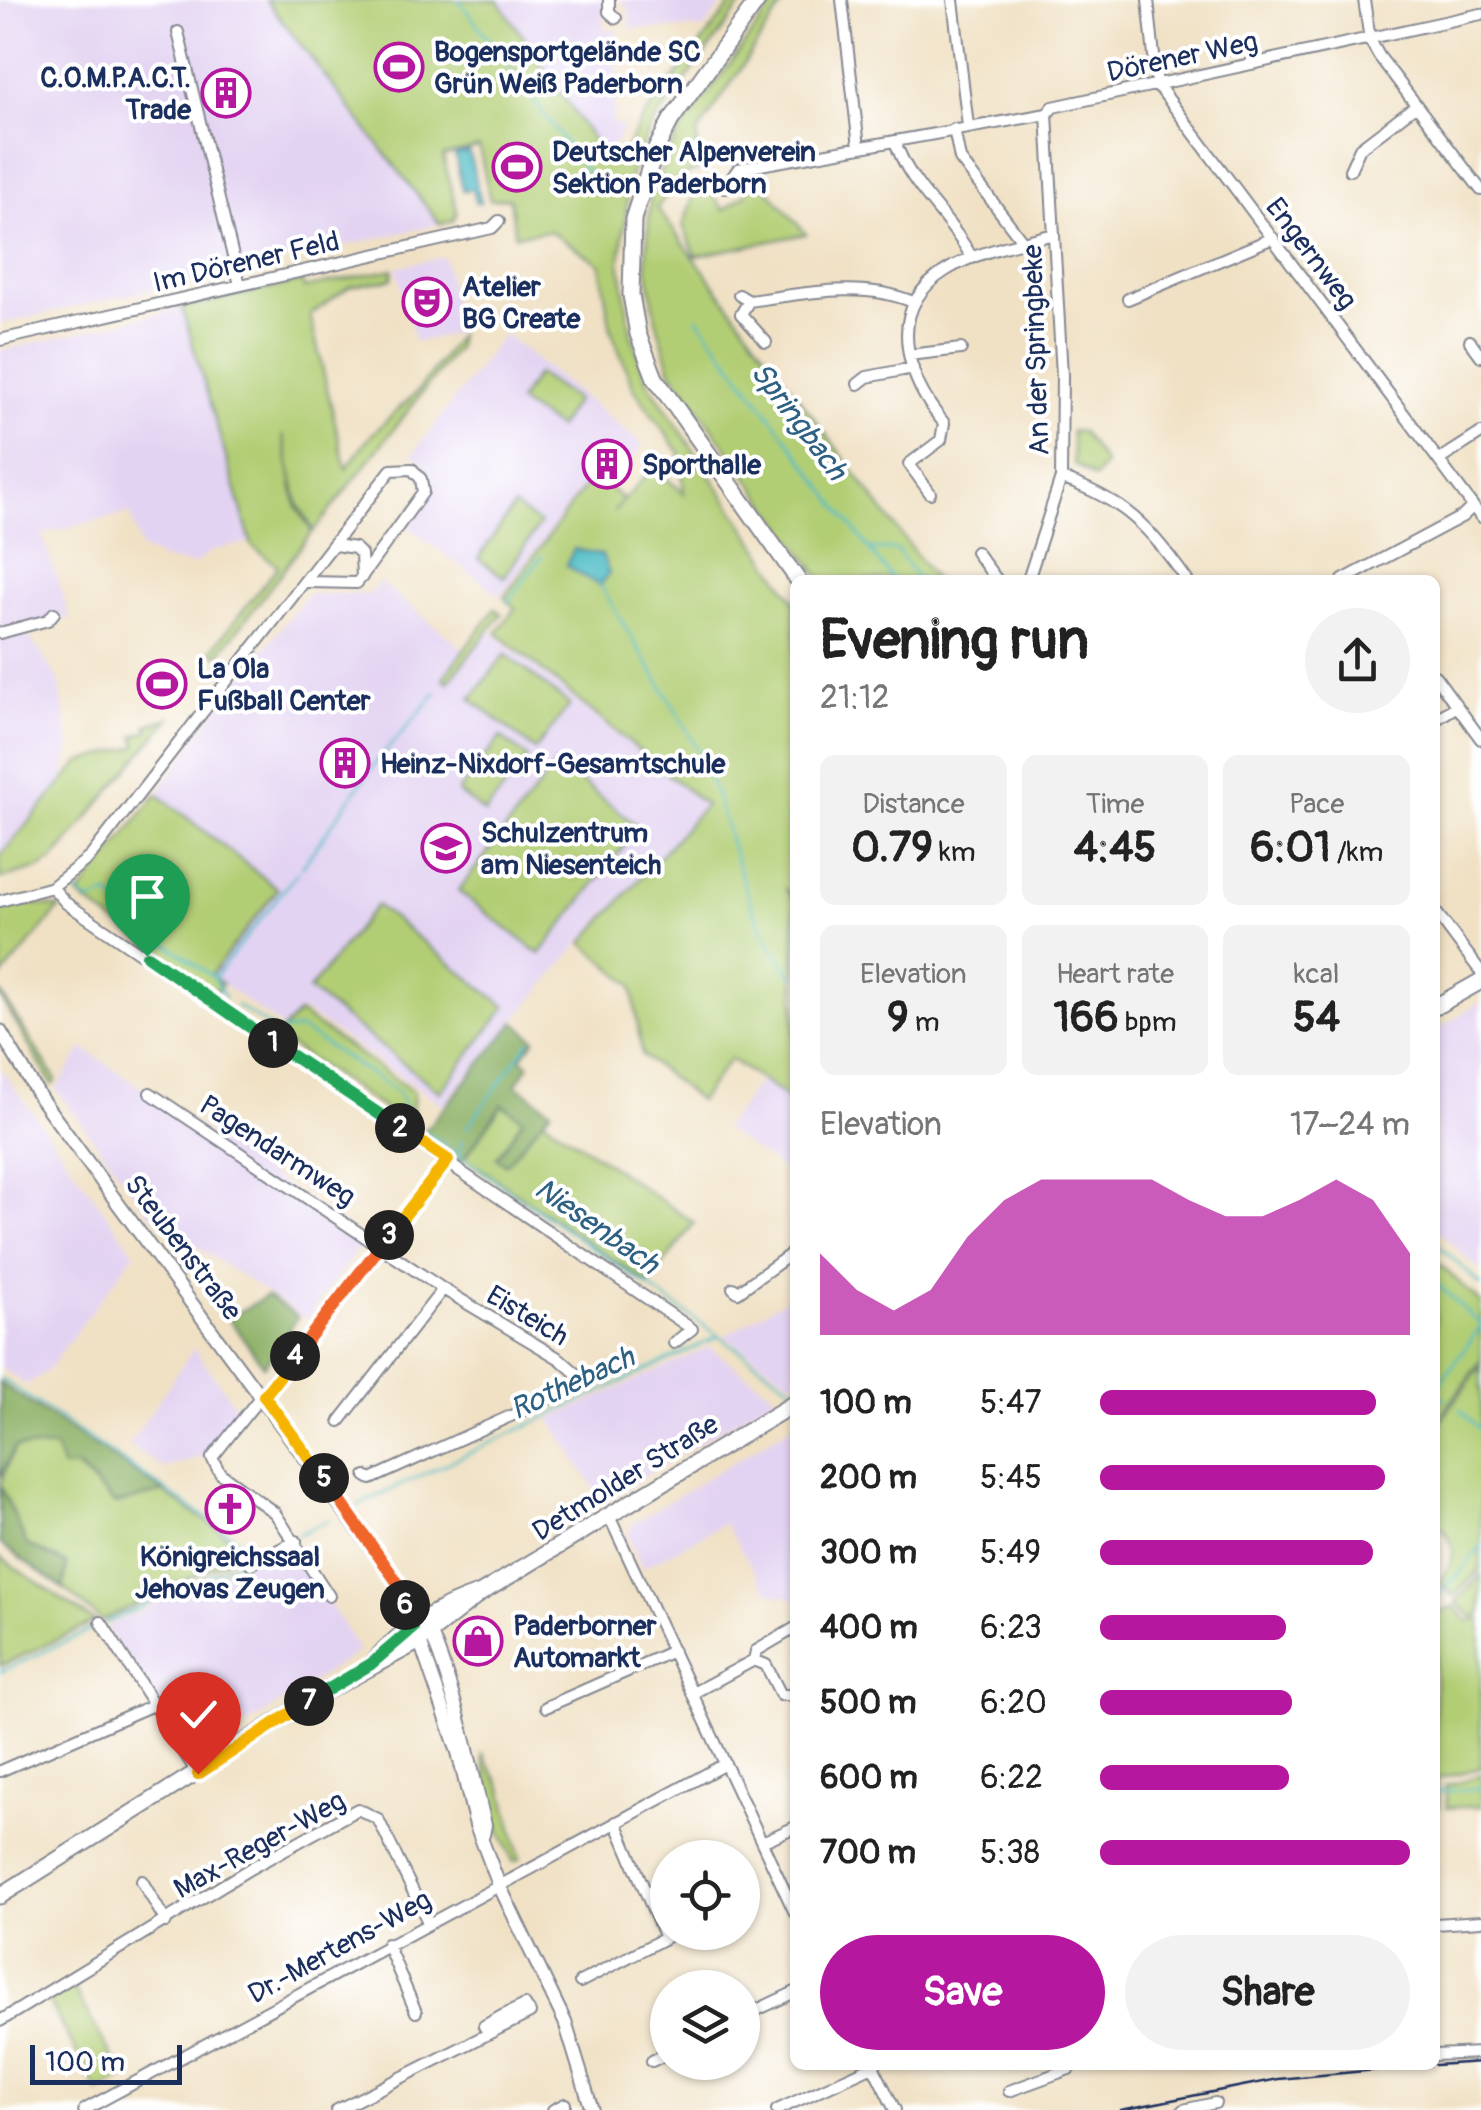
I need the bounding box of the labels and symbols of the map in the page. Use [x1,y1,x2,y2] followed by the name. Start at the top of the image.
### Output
[1104,24,1261,90] street label: Dörener Weg
[434,35,701,102] place label: Bogensportgelände SC Grün Weiß Paderborn
[373,41,425,93] sports icon: Bogensportgelände SC Grün Weiß Paderborn
[40,61,192,128] place label: C.O.M.P.A.C.T. Trade
[200,67,252,119] building icon: C.O.M.P.A.C.T. Trade
[552,135,816,202] place label: Deutscher Alpenverein Sektion Paderborn
[491,141,543,193] sports icon: Deutscher Alpenverein Sektion Paderborn
[1257,191,1364,317] street label: Engernweg
[150,224,343,301] street label: Im Dörener Feld
[1015,244,1058,456] street label: An der Springbeke
[462,270,581,337] place label: Atelier BG Create
[401,276,453,328] theatre icon: Atelier BG Create
[742,355,856,489] water label: Springbach
[581,438,633,490] building icon: Sporthalle
[642,448,762,483] place label: Sporthalle
[197,652,372,719] place label: La Ola Fußball Center
[136,658,188,710] sports icon: La Ola Fußball Center
[319,737,371,789] building icon: Heinz-Nixdorf-Gesamtschule
[380,747,727,782] place label: Heinz-Nixdorf-Gesamtschule
[481,816,661,883] place label: Schulzentrum am Niesenteich
[420,822,472,874] school or university icon: Schulzentrum am Niesenteich
[105,854,190,957] pin
[248,1018,298,1068] pin: 1
[193,1088,362,1215] street label: Pagendarmweg
[375,1103,425,1153] pin: 2
[117,1168,249,1328] street label: Steubenstraße
[528,1170,667,1284] water label: Niesenbach
[364,1210,414,1260] pin: 3
[480,1278,575,1354] street label: Eisteich
[270,1331,320,1381] pin: 4
[504,1338,642,1428] water label: Rothebach
[526,1407,725,1549] street label: Detmolder Straße
[299,1453,349,1503] pin: 5
[204,1483,256,1535] church icon: Königreichssaal Jehovas Zeugen
[135,1540,325,1607] place label: Königreichssaal Jehovas Zeugen
[380,1580,430,1630] pin: 6
[513,1609,658,1676] place label: Paderborner Automarkt
[452,1615,504,1667] shop icon: Paderborner Automarkt
[156,1672,241,1775] pin
[284,1676,334,1726] pin: 7
[168,1784,352,1907] street label: Max-Reger-Weg
[242,1883,437,2012] street label: Dr.-Mertens-Weg
[30,2040,182,2084] scale bar

